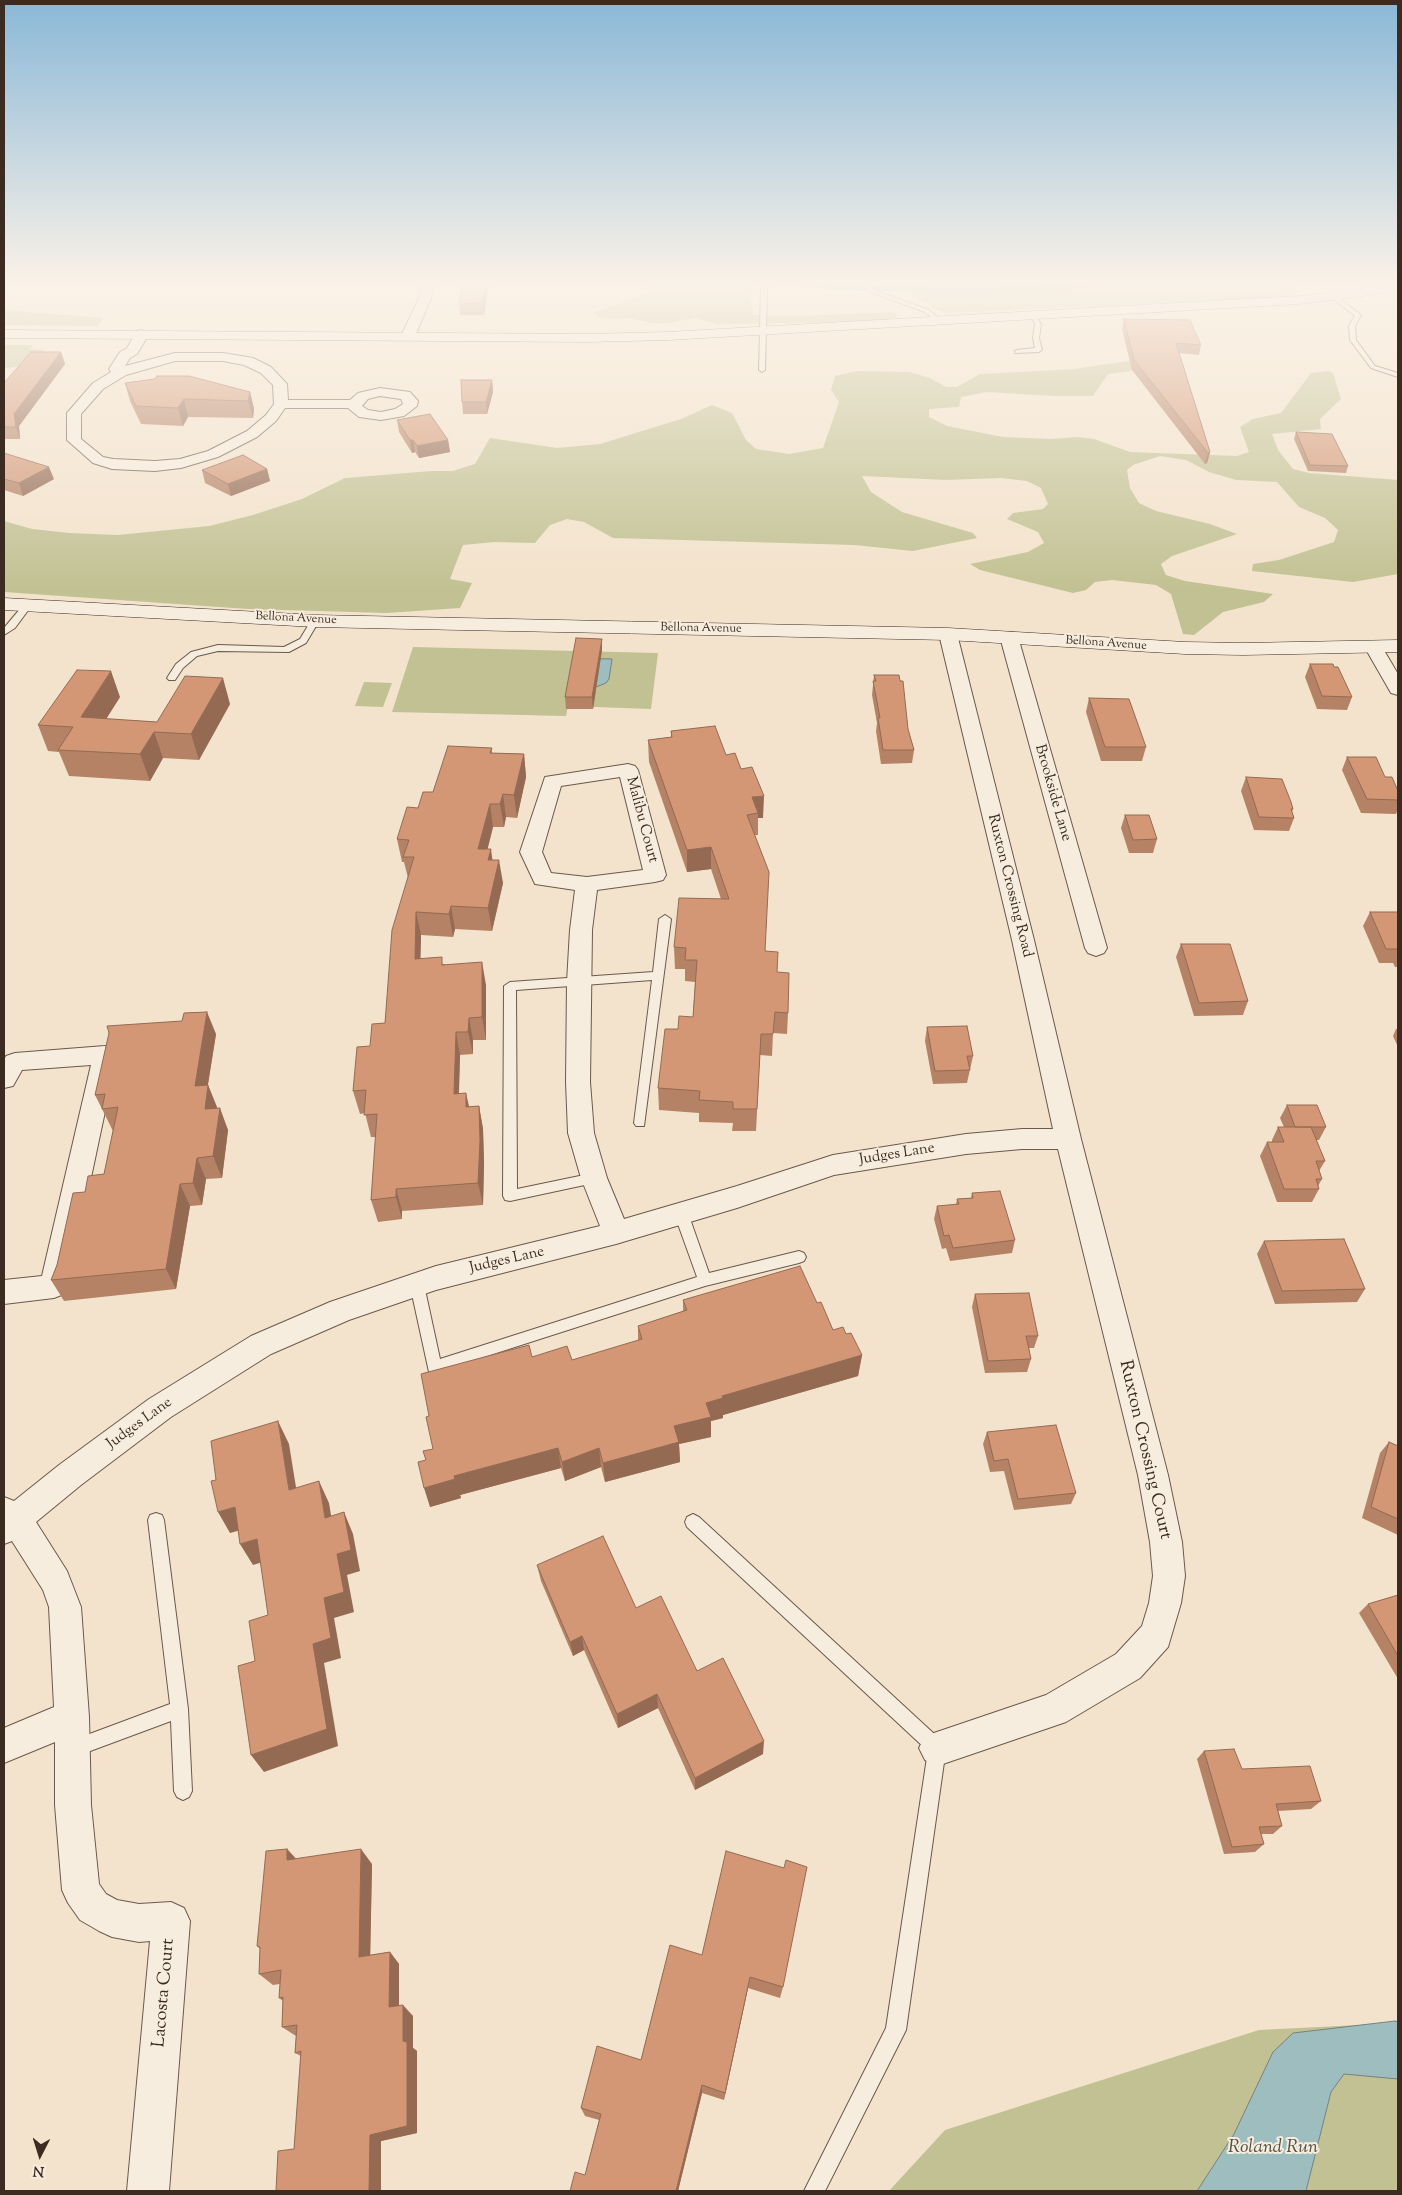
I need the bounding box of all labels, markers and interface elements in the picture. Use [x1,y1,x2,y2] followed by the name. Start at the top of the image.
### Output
[255,610,337,628] street label: Bellona Avenue
[660,621,742,637] street label: Bellona Avenue
[1065,634,1147,654] street label: Bellona Avenue
[1030,743,1074,843] street label: Brookside Lane
[621,775,661,865] street label: Malibu Court
[982,812,1036,960] street label: Ruxton Crossing Road
[858,1140,936,1170] street label: Judges Lane
[468,1244,546,1278] street label: Judges Lane
[1113,1358,1175,1542] street label: Ruxton Crossing Court
[104,1394,176,1454] street label: Judges Lane
[149,1938,181,2048] street label: Lacosta Court
[15,2130,65,2180] north arrow
[1228,2138,1318,2160] water label: Roland Run
[32,2159,45,2180] text: N

